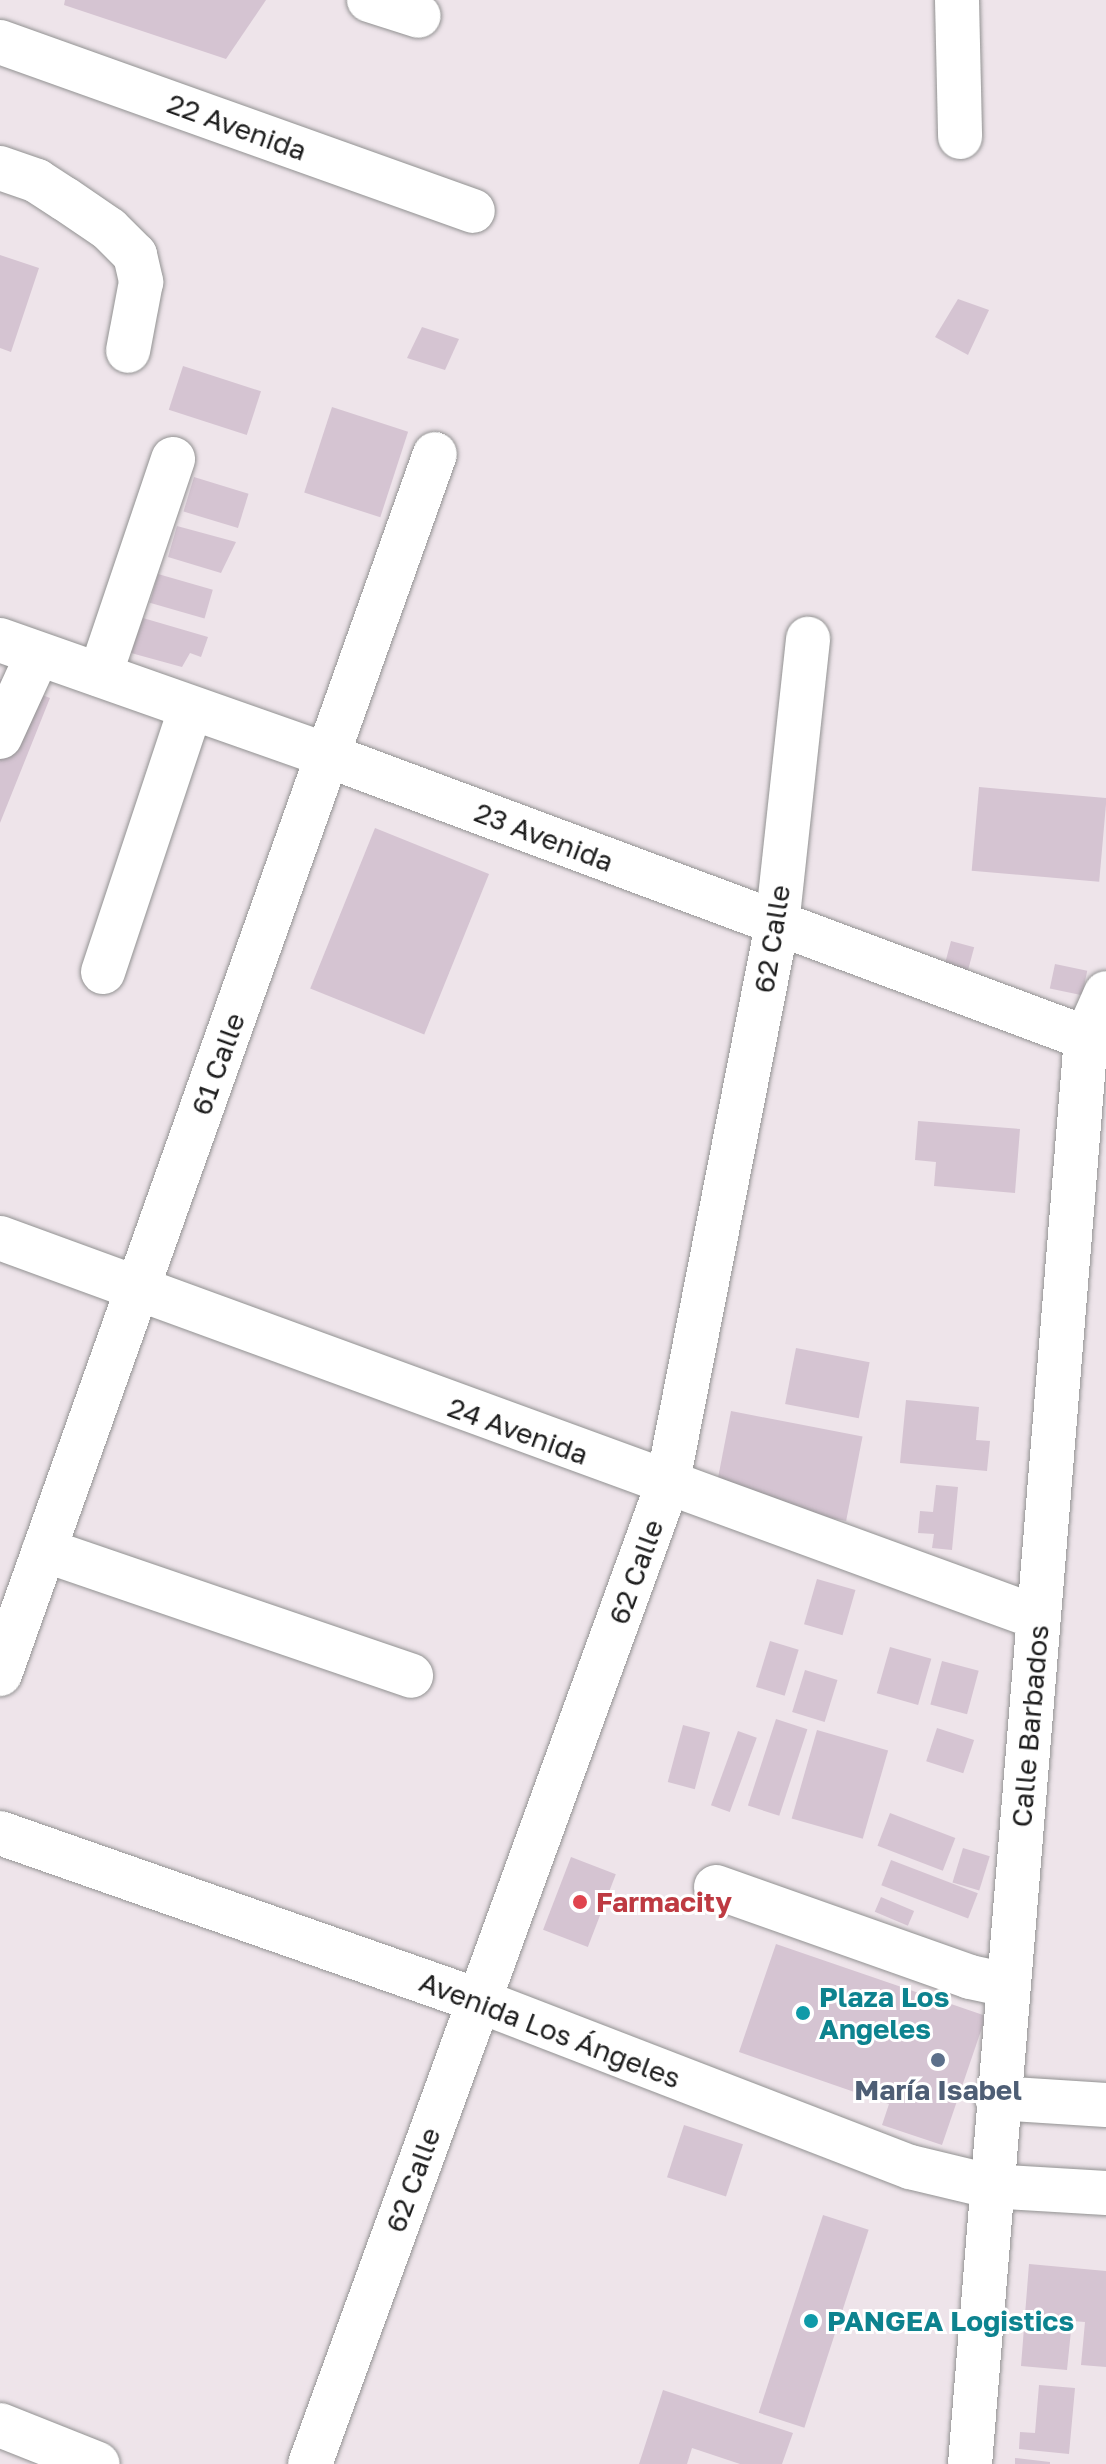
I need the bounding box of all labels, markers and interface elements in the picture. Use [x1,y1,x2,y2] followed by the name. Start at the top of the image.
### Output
[163,86,311,168] street label: 22 Avenida
[470,795,618,879] street label: 23 Avenida
[747,883,797,995] street label: 62 Calle
[184,1008,252,1120] street label: 61 Calle
[443,1390,593,1472] street label: 24 Avenida
[602,1515,670,1629] street label: 62 Calle
[1004,1623,1056,1829] street label: Calle Barbados
[596,1885,732,1919] place label: Farmacity
[571,1893,589,1911] marker: Farmacity
[415,1965,685,2095] street label: Avenida Los Ángeles
[819,1980,949,2046] place label: Plaza Los Angeles
[794,2004,812,2022] marker: Plaza Los Angeles
[929,2051,947,2069] marker: María Isabel
[854,2073,1022,2107] place label: María Isabel
[379,2123,447,2237] street label: 62 Calle
[827,2304,1074,2338] place label: PANGEA Logistics
[802,2312,820,2330] marker: PANGEA Logistics

